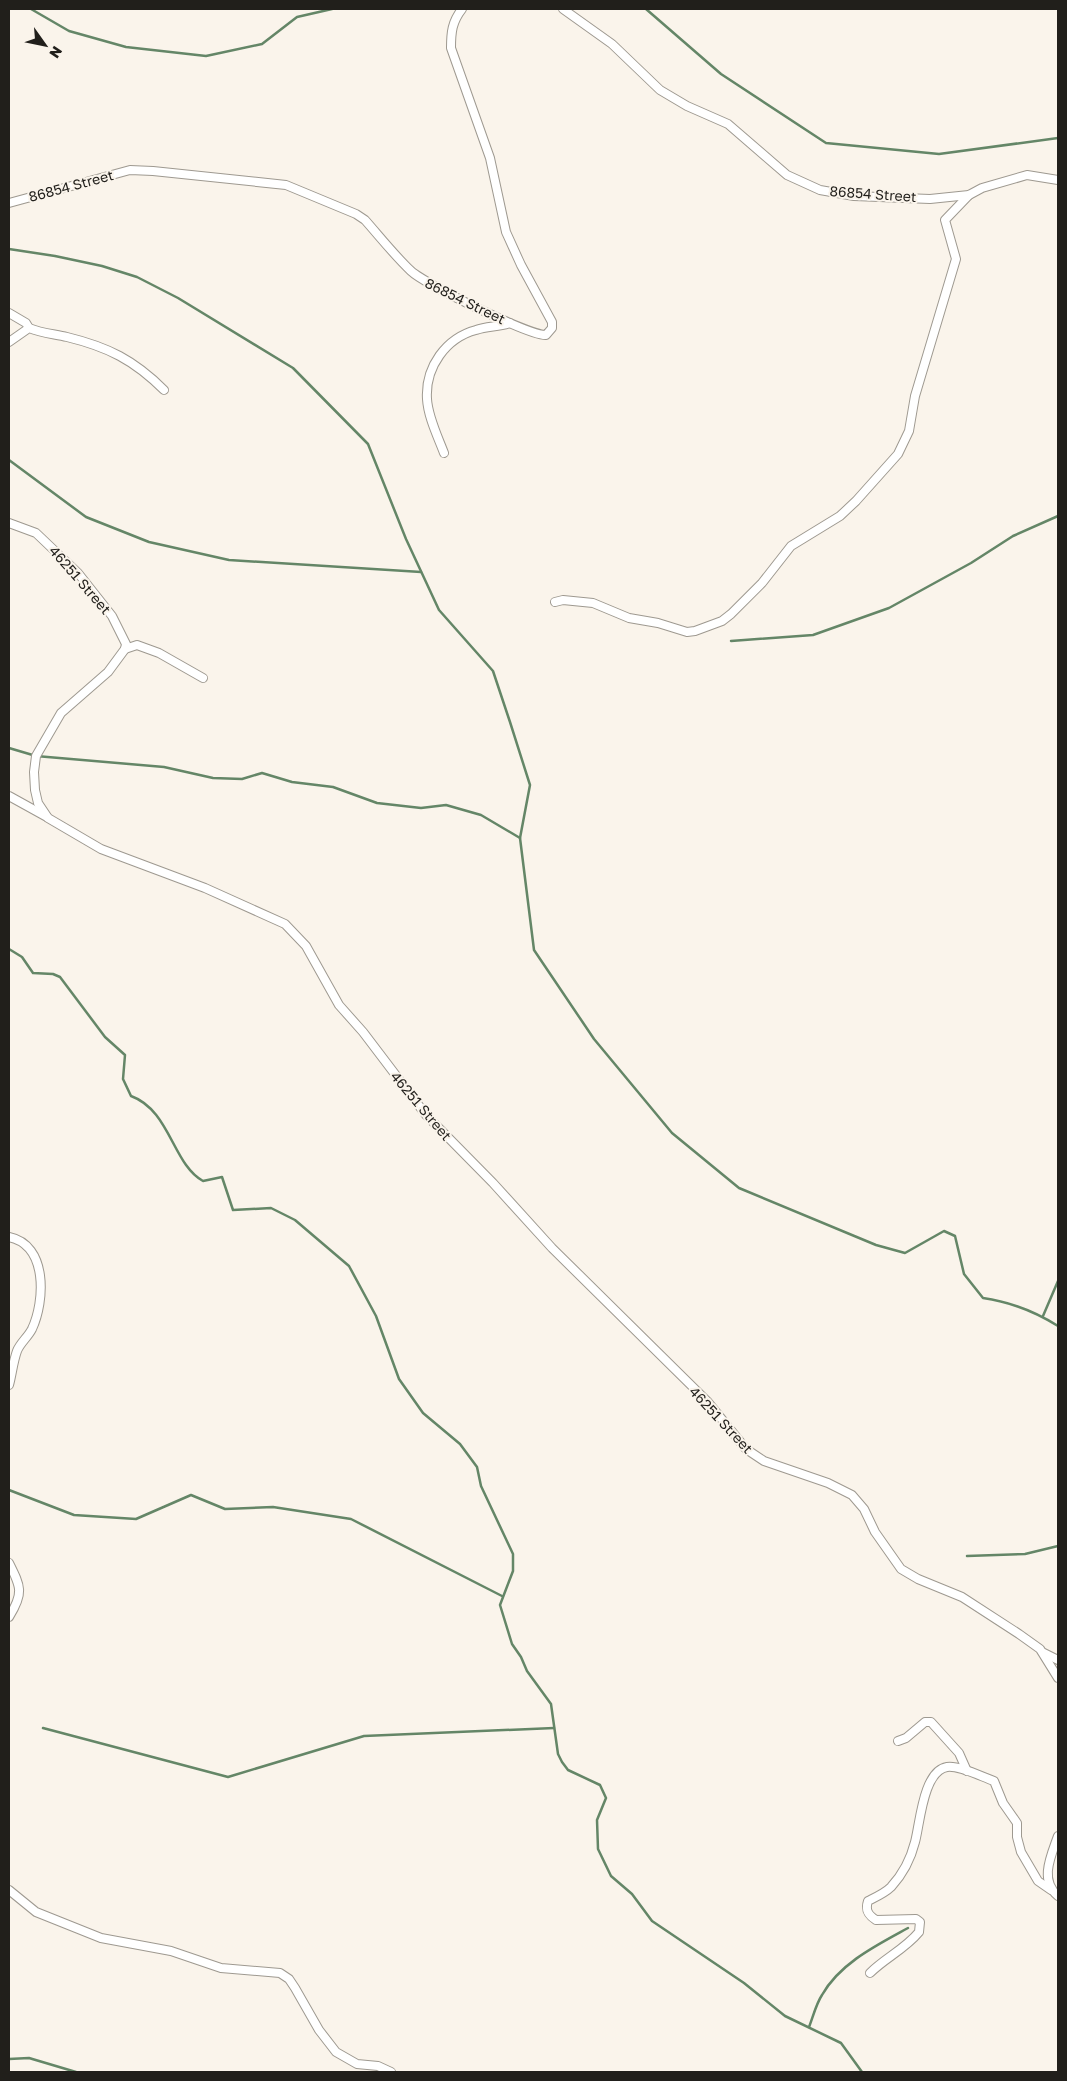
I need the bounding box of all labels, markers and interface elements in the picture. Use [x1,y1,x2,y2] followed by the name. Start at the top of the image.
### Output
[20,20,70,70] north arrow
[46,43,66,61] text: N
[27,166,115,205] street label: 86854 Street
[829,182,917,205] street label: 86854 Street
[422,274,508,327] street label: 86854 Street
[46,542,115,617] street label: 46251 Street
[388,1068,455,1144] street label: 46251 Street
[686,1383,757,1457] street label: 46251 Street

